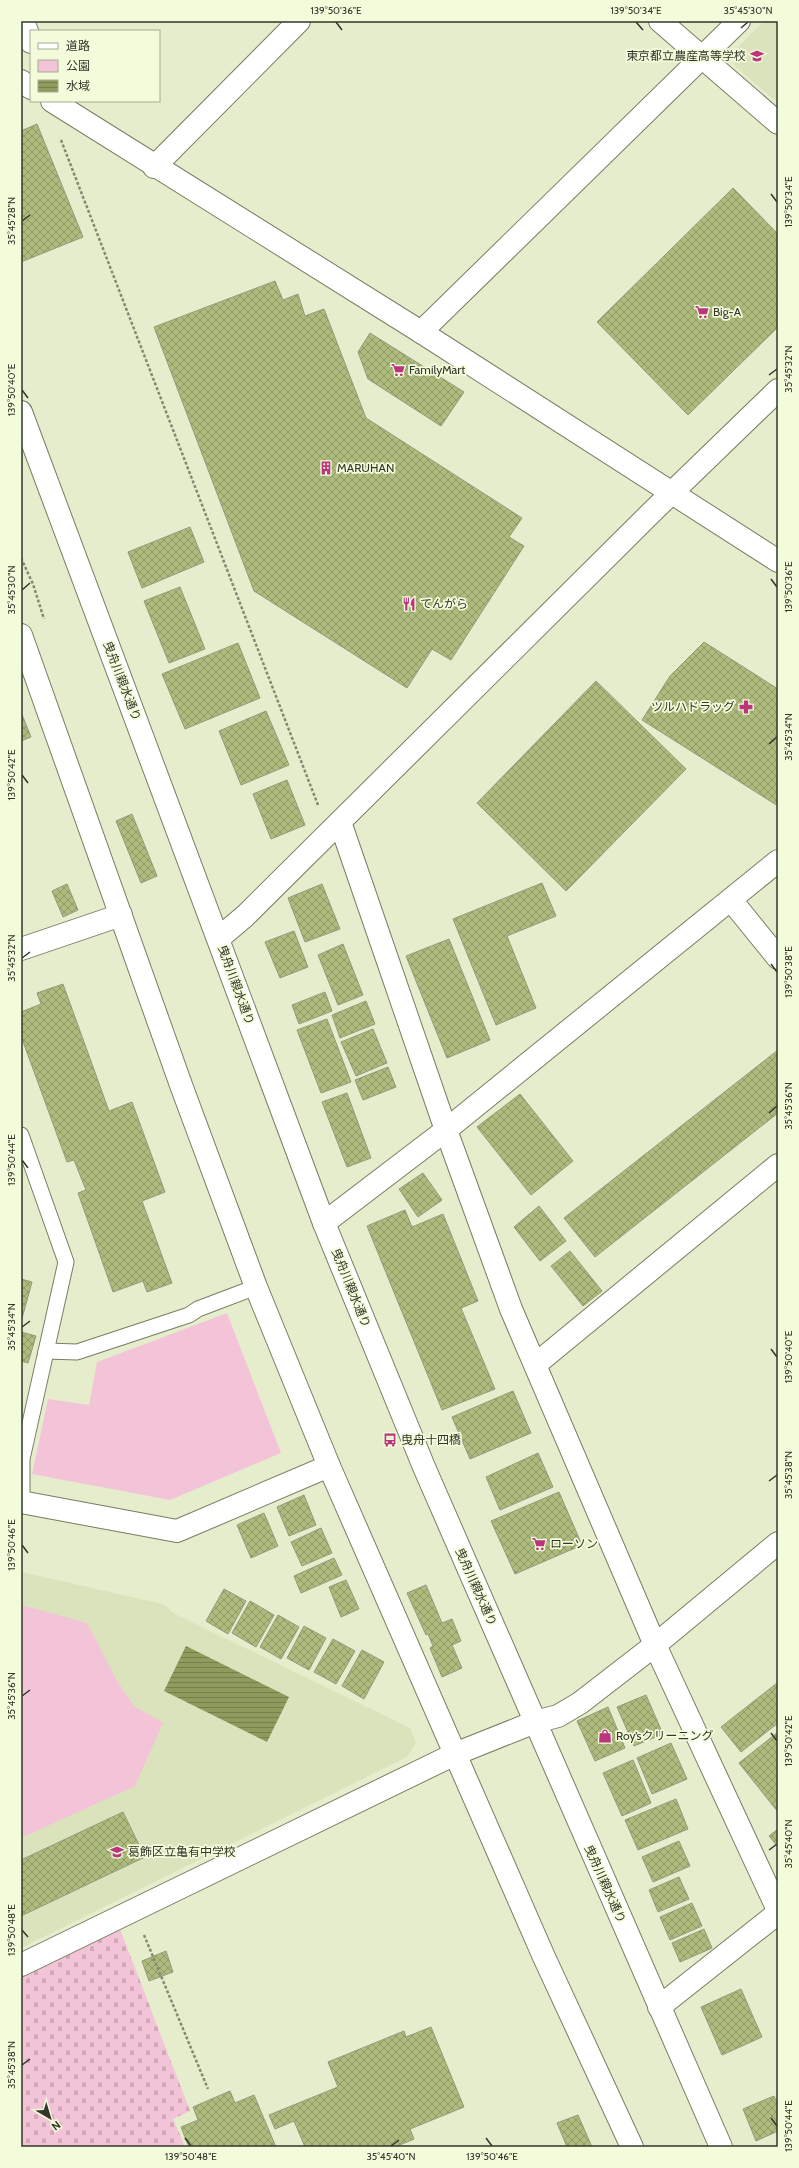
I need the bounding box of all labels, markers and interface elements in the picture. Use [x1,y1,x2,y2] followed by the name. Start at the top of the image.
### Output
[310,4,362,17] text: 139°50'36"E
[610,4,662,17] text: 139°50'34"E
[723,4,773,17] text: 35°45'30"N
[30,30,160,102] legend
[66,38,90,53] text: 道路
[626,48,746,63] place label: 東京都立農産高等学校
[749,48,765,64] school or university icon: 東京都立農産高等学校
[66,58,90,73] text: 公園
[66,78,90,93] text: 水域
[782,176,795,228] text: 139°50'34"E
[5,197,18,245] text: 35°45'28"N
[694,304,710,320] supermarket icon: Big-A
[713,304,742,319] place label: Big-A
[782,345,795,393] text: 35°45'32"N
[390,362,406,378] supermarket icon: FamilyMart
[409,362,465,377] place label: FamilyMart
[5,363,18,416] text: 139°50'40"E
[318,460,334,476] building icon: MARUHAN
[337,460,394,475] place label: MARUHAN
[782,561,795,613] text: 139°50'36"E
[5,565,18,615] text: 35°45'30"N
[401,596,417,612] restaurant icon: てんがら
[420,596,468,611] place label: てんがら
[100,639,145,723] street label: 曳舟川親水通り
[651,699,735,714] place label: ツルハドラッグ
[738,699,754,715] pharmacy icon: ツルハドラッグ
[782,713,795,761] text: 35°45'34"N
[5,749,18,800] text: 139°50'42"E
[5,934,18,982] text: 35°45'32"N
[215,943,258,1027] street label: 曳舟川親水通り
[782,946,795,998] text: 139°50'38"E
[782,1082,795,1130] text: 35°45'36"N
[5,1134,18,1186] text: 139°50'44"E
[329,1246,374,1330] street label: 曳舟川親水通り
[5,1303,18,1351] text: 35°45'34"N
[782,1330,795,1383] text: 139°50'40"E
[382,1432,398,1448] bus stop icon: 曳舟十四橋
[401,1432,461,1447] place label: 曳舟十四橋
[782,1451,795,1499] text: 35°45'38"N
[5,1519,18,1571] text: 139°50'46"E
[531,1536,547,1552] supermarket icon: ローソン
[550,1536,598,1551] place label: ローソン
[453,1545,500,1628] street label: 曳舟川親水通り
[5,1672,18,1720] text: 35°45'36"N
[782,1715,795,1766] text: 139°50'42"E
[597,1728,613,1744] shop icon: Roy’sクリーニング
[616,1728,713,1743] place label: Roy’sクリーニング
[782,1819,795,1869] text: 35°45'40"N
[582,1842,629,1925] street label: 曳舟川親水通り
[109,1844,125,1860] school or university icon: 葛飾区立亀有中学校
[128,1844,236,1859] place label: 葛飾区立亀有中学校
[5,1904,18,1956] text: 139°50'48"E
[5,2041,18,2089] text: 35°45'38"N
[30,2098,70,2138] north arrow
[782,2100,795,2152] text: 139°50'44"E
[49,2118,64,2134] text: N
[165,2150,217,2163] text: 139°50'48"E
[366,2150,416,2163] text: 35°45'40"N
[466,2150,518,2163] text: 139°50'46"E

